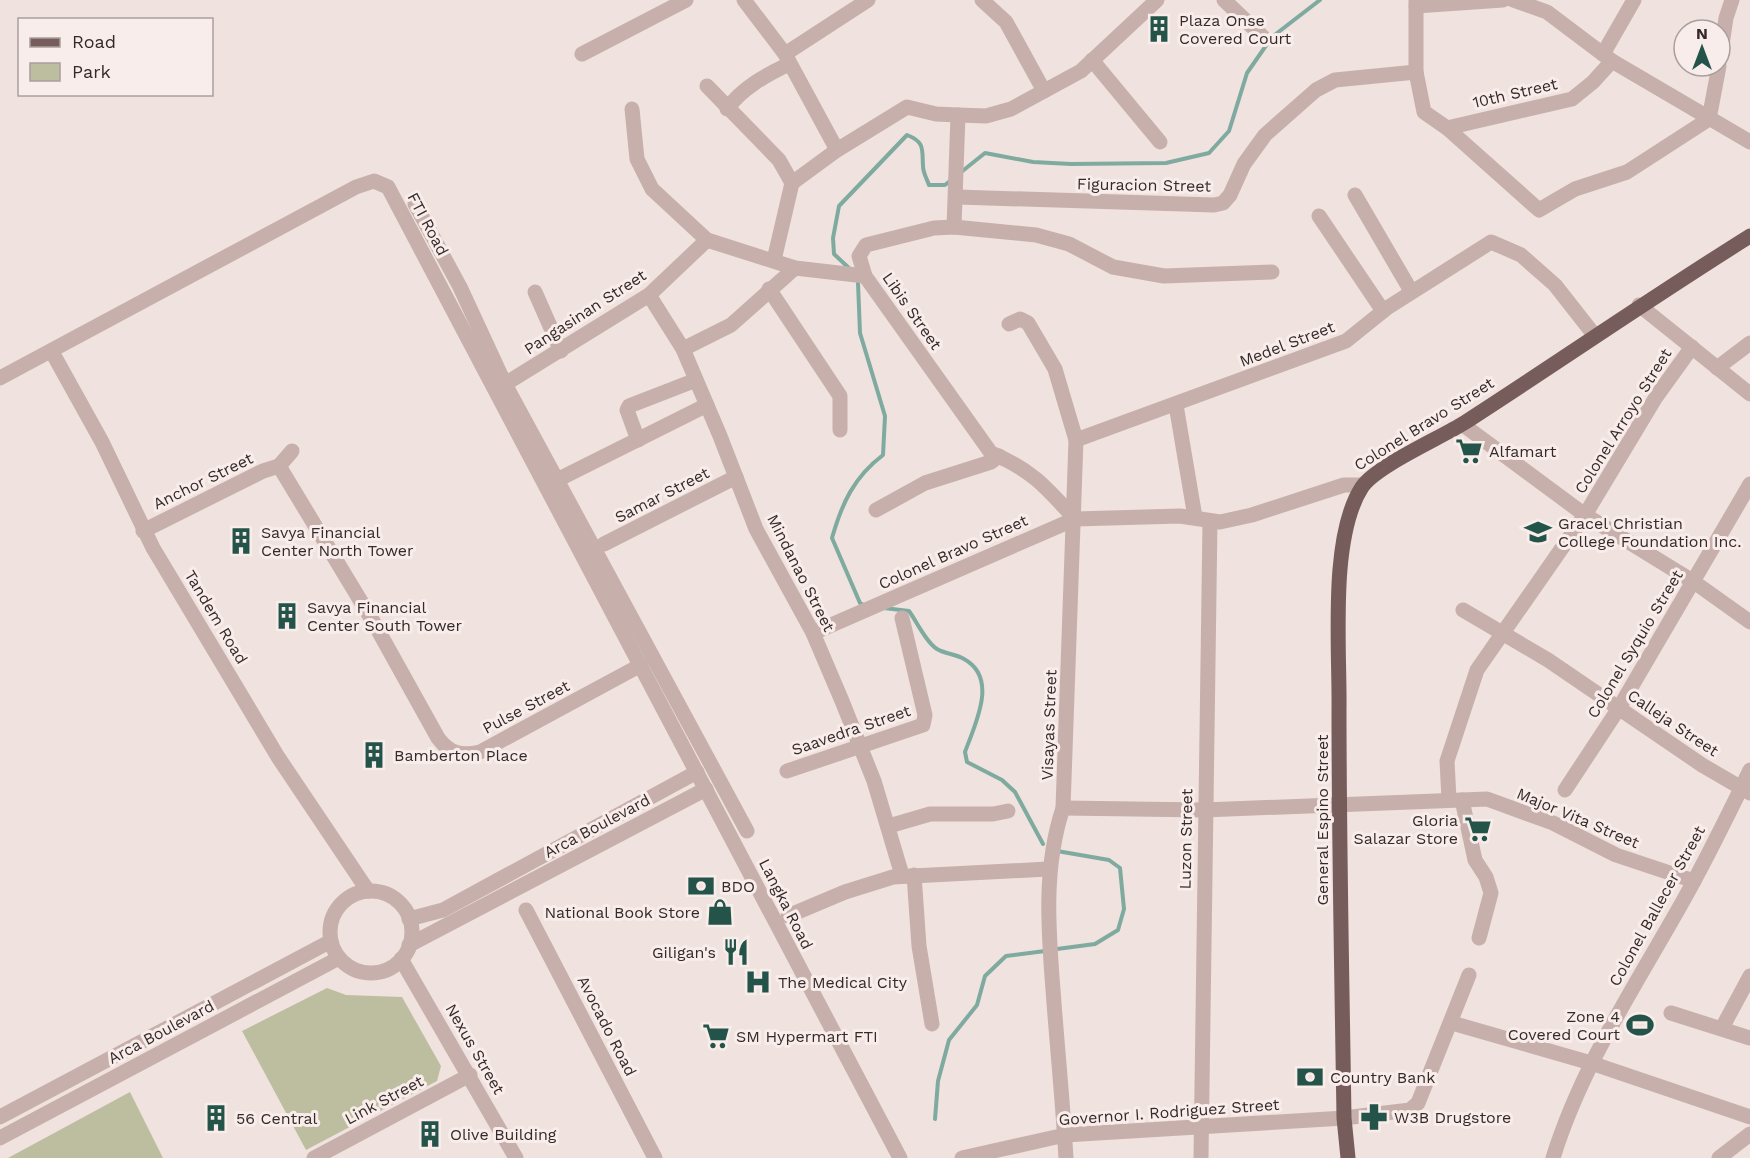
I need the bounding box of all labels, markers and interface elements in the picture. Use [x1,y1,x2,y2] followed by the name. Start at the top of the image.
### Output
[1179,11,1292,48] place label: Plaza Onse Covered Court
[1144,14,1174,44] building icon: Plaza Onse Covered Court
[18,18,213,96] legend
[1672,18,1732,78] north arrow
[1696,24,1708,43] text: N
[72,31,116,52] text: Road
[72,61,111,82] text: Park
[1471,74,1560,112] street label: 10th Street
[1077,174,1211,196] street label: Figuracion Street
[403,189,453,259] street label: FTI Road
[521,265,650,358] street label: Pangasinan Street
[878,269,946,354] street label: Libis Street
[1237,317,1337,371] street label: Medel Street
[1571,345,1676,497] street label: Colonel Arroyo Street
[1351,373,1498,475] street label: Colonel Bravo Street
[1454,436,1484,466] supermarket icon: Alfamart
[1489,442,1557,461] place label: Alfamart
[150,449,256,513] street label: Anchor Street
[612,463,713,527] street label: Samar Street
[876,510,1031,593] street label: Colonel Bravo Street
[763,511,839,635] street label: Mindanao Street
[1558,514,1742,551] place label: Gracel Christian College Foundation Inc.
[1523,517,1553,547] school or university icon: Gracel Christian College Foundation Inc.
[261,523,414,560] place label: Savya Financial Center North Tower
[226,526,256,556] building icon: Savya Financial Center North Tower
[1583,566,1687,722] street label: Colonel Syquio Street
[181,567,251,667] street label: Tandem Road
[307,598,463,635] place label: Savya Financial Center South Tower
[272,601,302,631] building icon: Savya Financial Center South Tower
[1038,669,1060,781] street label: Visayas Street
[479,676,573,738] street label: Pulse Street
[1624,686,1722,761] street label: Calleja Street
[789,701,913,759] street label: Saavedra Street
[1313,734,1332,906] street label: General Espino Street
[359,740,389,770] building icon: Bamberton Place
[394,746,528,765] place label: Bamberton Place
[1514,784,1642,852] street label: Major Vita Street
[1176,788,1196,890] street label: Luzon Street
[541,790,653,862] street label: Arca Boulevard
[1354,811,1458,848] place label: Gloria Salazar Store
[1463,814,1493,844] supermarket icon: Gloria Salazar Store
[1605,822,1709,990] street label: Colonel Ballecer Street
[755,856,817,952] street label: Langka Road
[686,871,716,901] bank icon: BDO
[721,877,755,896] place label: BDO
[705,897,735,927] shop icon: National Book Store
[544,903,700,922] place label: National Book Store
[721,937,751,967] restaurant icon: Giligan's
[652,943,716,962] place label: Giligan's
[743,967,773,997] hospital icon: The Medical City
[574,973,640,1079] street label: Avocado Road
[778,973,908,992] place label: The Medical City
[105,996,217,1068] street label: Arca Boulevard
[442,1001,509,1098] street label: Nexus Street
[1508,1007,1620,1044] place label: Zone 4 Covered Court
[1625,1010,1655,1040] sports icon: Zone 4 Covered Court
[701,1021,731,1051] supermarket icon: SM Hypermart FTI
[736,1027,878,1046] place label: SM Hypermart FTI
[1295,1062,1325,1092] bank icon: Country Bank
[1330,1068,1435,1087] place label: Country Bank
[342,1071,427,1129] street label: Link Street
[1058,1095,1280,1129] street label: Governor I. Rodriguez Street
[1359,1102,1389,1132] pharmacy icon: W3B Drugstore
[201,1103,231,1133] building icon: 56 Central
[1394,1108,1511,1127] place label: W3B Drugstore
[236,1109,318,1128] place label: 56 Central
[415,1119,445,1149] building icon: Olive Building
[450,1125,557,1144] place label: Olive Building

